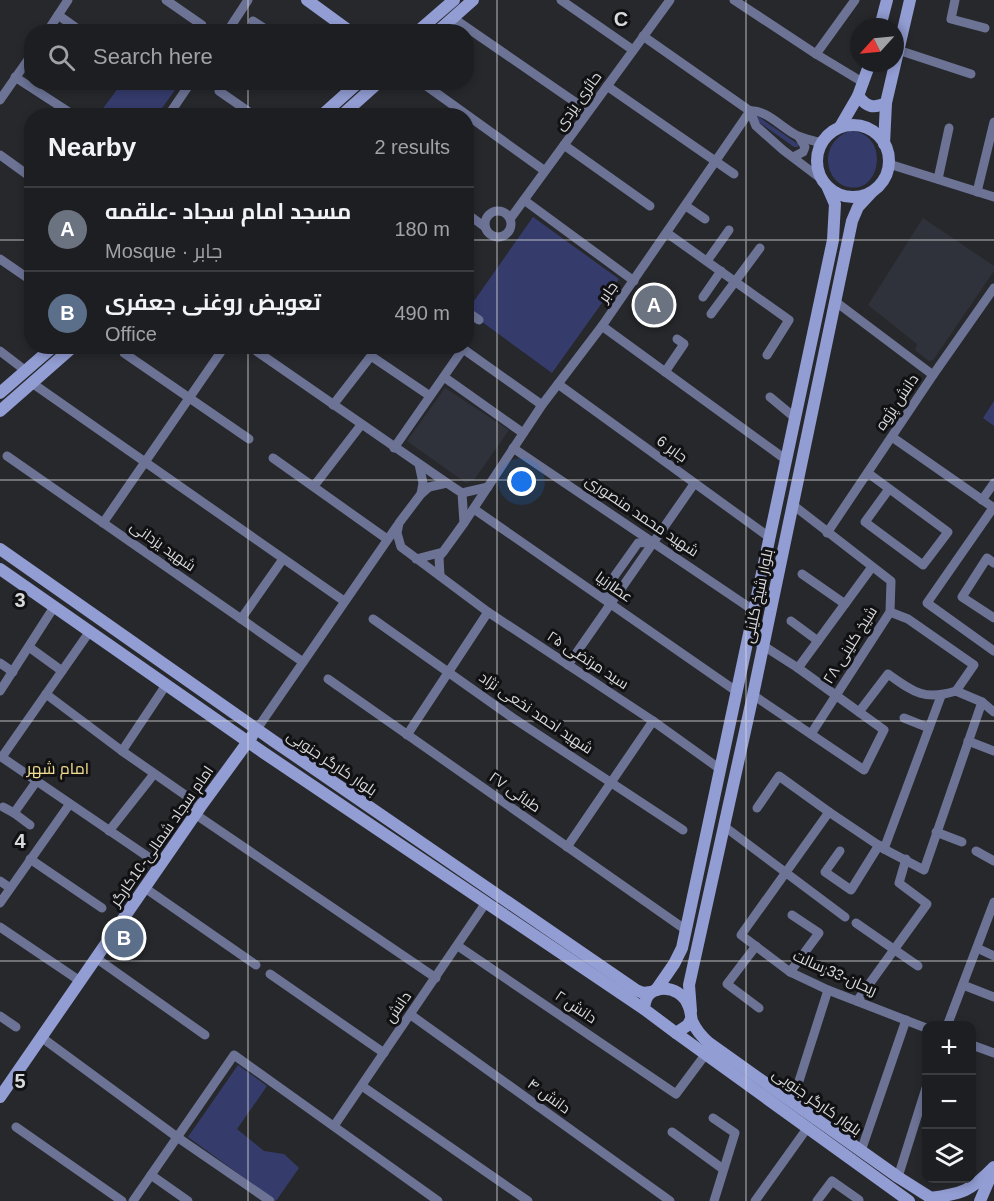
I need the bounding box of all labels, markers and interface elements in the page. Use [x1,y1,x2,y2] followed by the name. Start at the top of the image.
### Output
[614,8,628,30] text: C
[850,18,904,72] north arrow
[24,24,474,90] search box
[45,41,78,74] icon: search
[93,44,213,69] text: Search here
[551,68,606,134] street label: حائری یزدی
[48,132,136,162] text: Nearby
[374,136,450,158] text: 2 results
[105,199,351,224] text: مسجد امام سجاد -علقمه
[60,218,75,240] text: A
[394,218,450,240] text: 180 m
[105,240,222,262] text: Mosque · جابر
[594,278,621,307] street label: جابر
[634,282,674,328] pin: A
[105,290,321,315] text: تعویض روغنی جعفری
[60,302,75,324] text: B
[394,302,450,324] text: 490 m
[105,323,157,345] text: Office
[872,371,923,434] street label: دانش پژوه
[653,432,691,466] street label: جابر 6
[507,467,536,496] your location
[581,471,702,561] street label: شهید محمد منصوری
[126,517,199,576] street label: شهید یزدانی
[739,547,779,645] street label: بلوار شیخ کلینی
[592,568,636,606] street label: عطارنیا
[14,589,26,611] text: 3
[819,603,883,688] street label: شیخ کلینی ۲۸
[543,627,632,694] street label: ۲۵ سید مرتضی
[475,668,596,759] street label: شهید احمد نخعی نژاد
[283,726,380,801] street label: بلوار کارگر جنوبی
[26,760,89,780] district label: امام شهر
[106,762,218,911] street label: امام سجاد شمالی-10کارگر
[485,768,544,817] street label: طبائی ۲۷
[14,830,26,852] text: 4
[104,916,144,960] pin: B
[790,946,880,1000] street label: ریحان-33رسالت
[551,987,600,1028] street label: دانش ۲
[381,988,416,1027] street label: دانش
[922,1021,976,1183] map controls
[922,1021,976,1075] button: +
[768,1065,865,1140] street label: بلوار کارگر جنوبی
[14,1070,26,1092] text: 5
[524,1075,574,1118] street label: دانش ۴
[922,1075,976,1129] button: −
[922,1129,976,1183] button: layers

